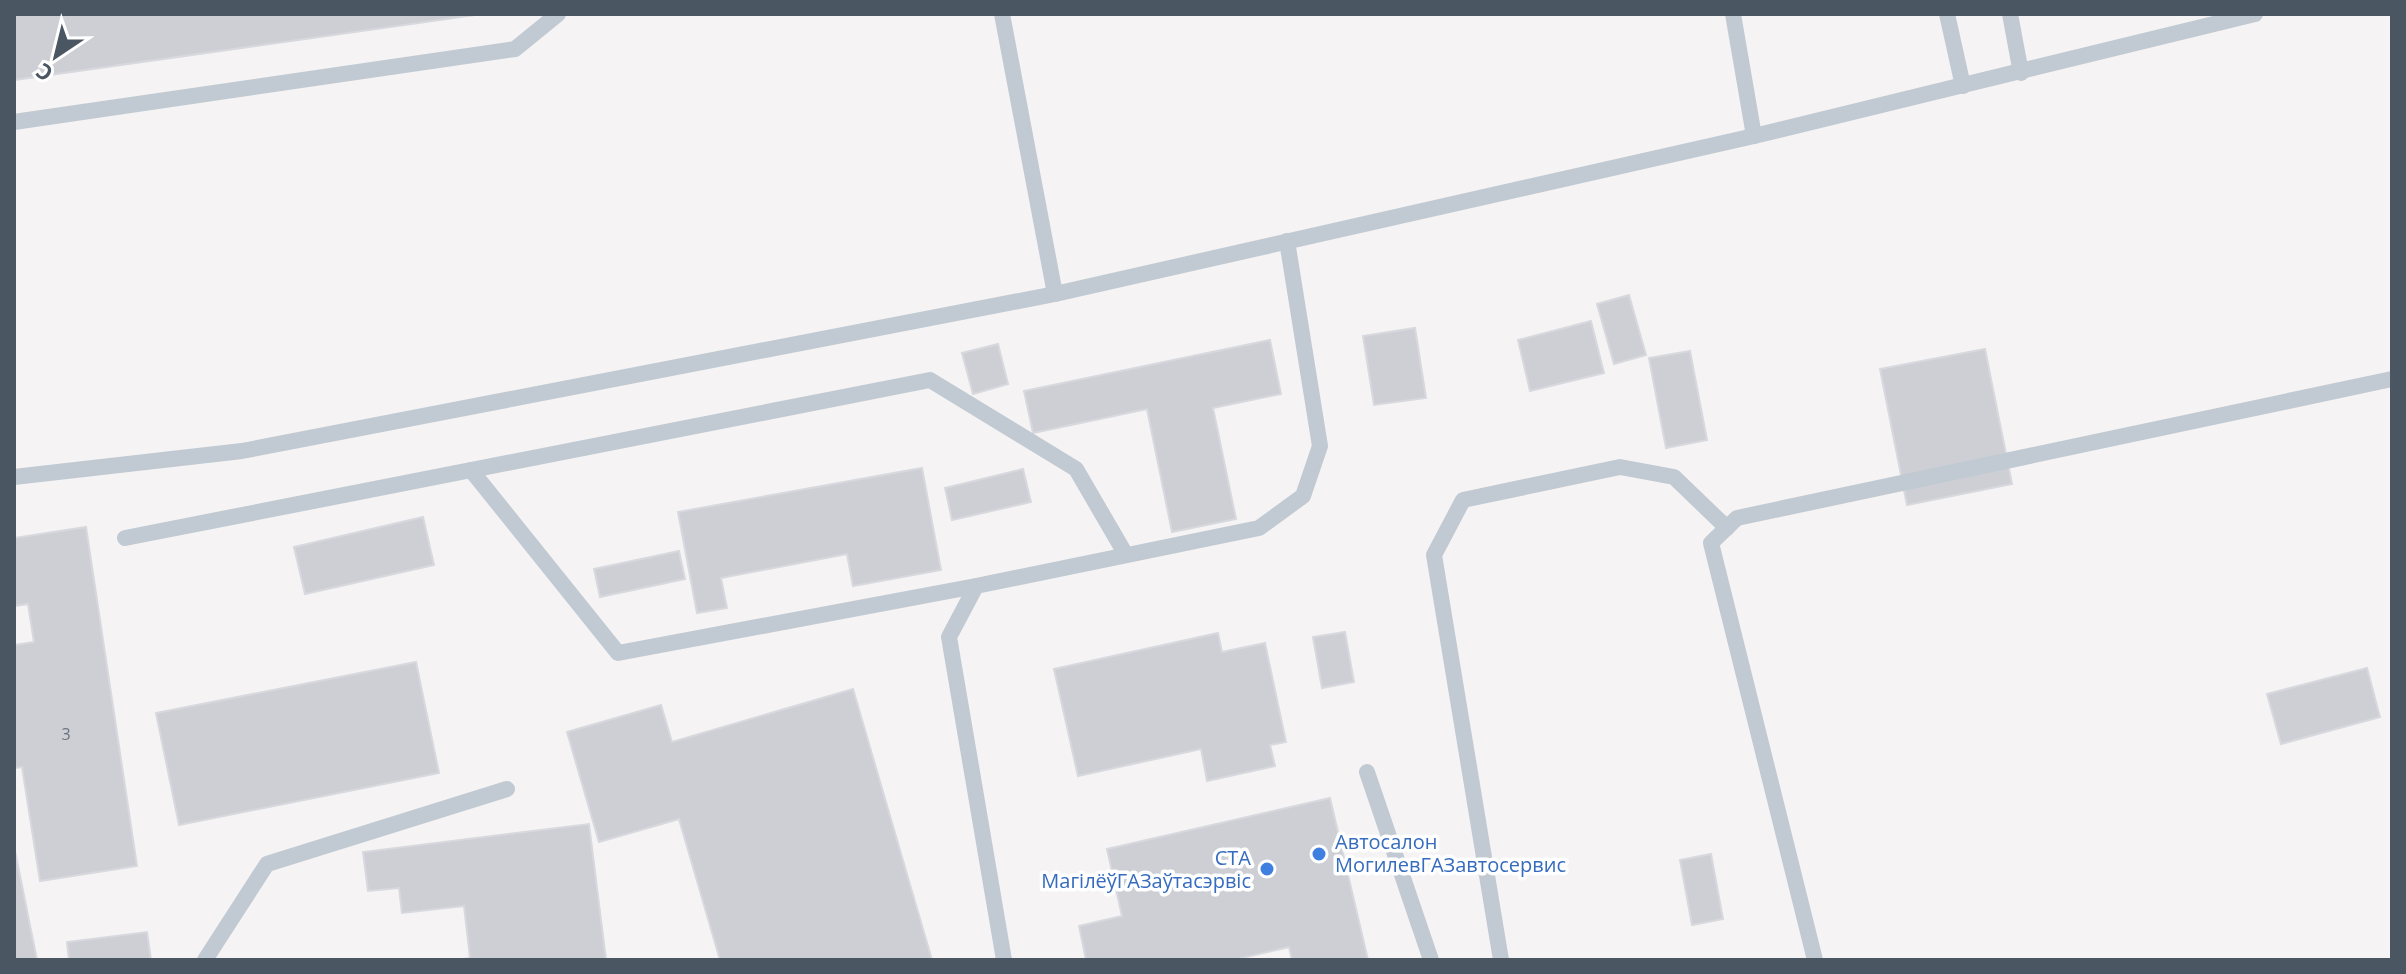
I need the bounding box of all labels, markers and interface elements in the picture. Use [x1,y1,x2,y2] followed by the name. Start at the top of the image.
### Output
[16,16,96,96] north arrow
[30,57,58,90] text: С
[61,723,71,745] house number: 3
[1335,828,1566,878] place label: Автосалон МогилевГАЗавтосервис
[1041,844,1251,894] place label: СТА МагілёўГАЗаўтасэрвіс
[1310,845,1328,863] marker: Автосалон МогилевГАЗавтосервис
[1258,860,1276,878] marker: СТА МагілёўГАЗаўтасэрвіс

